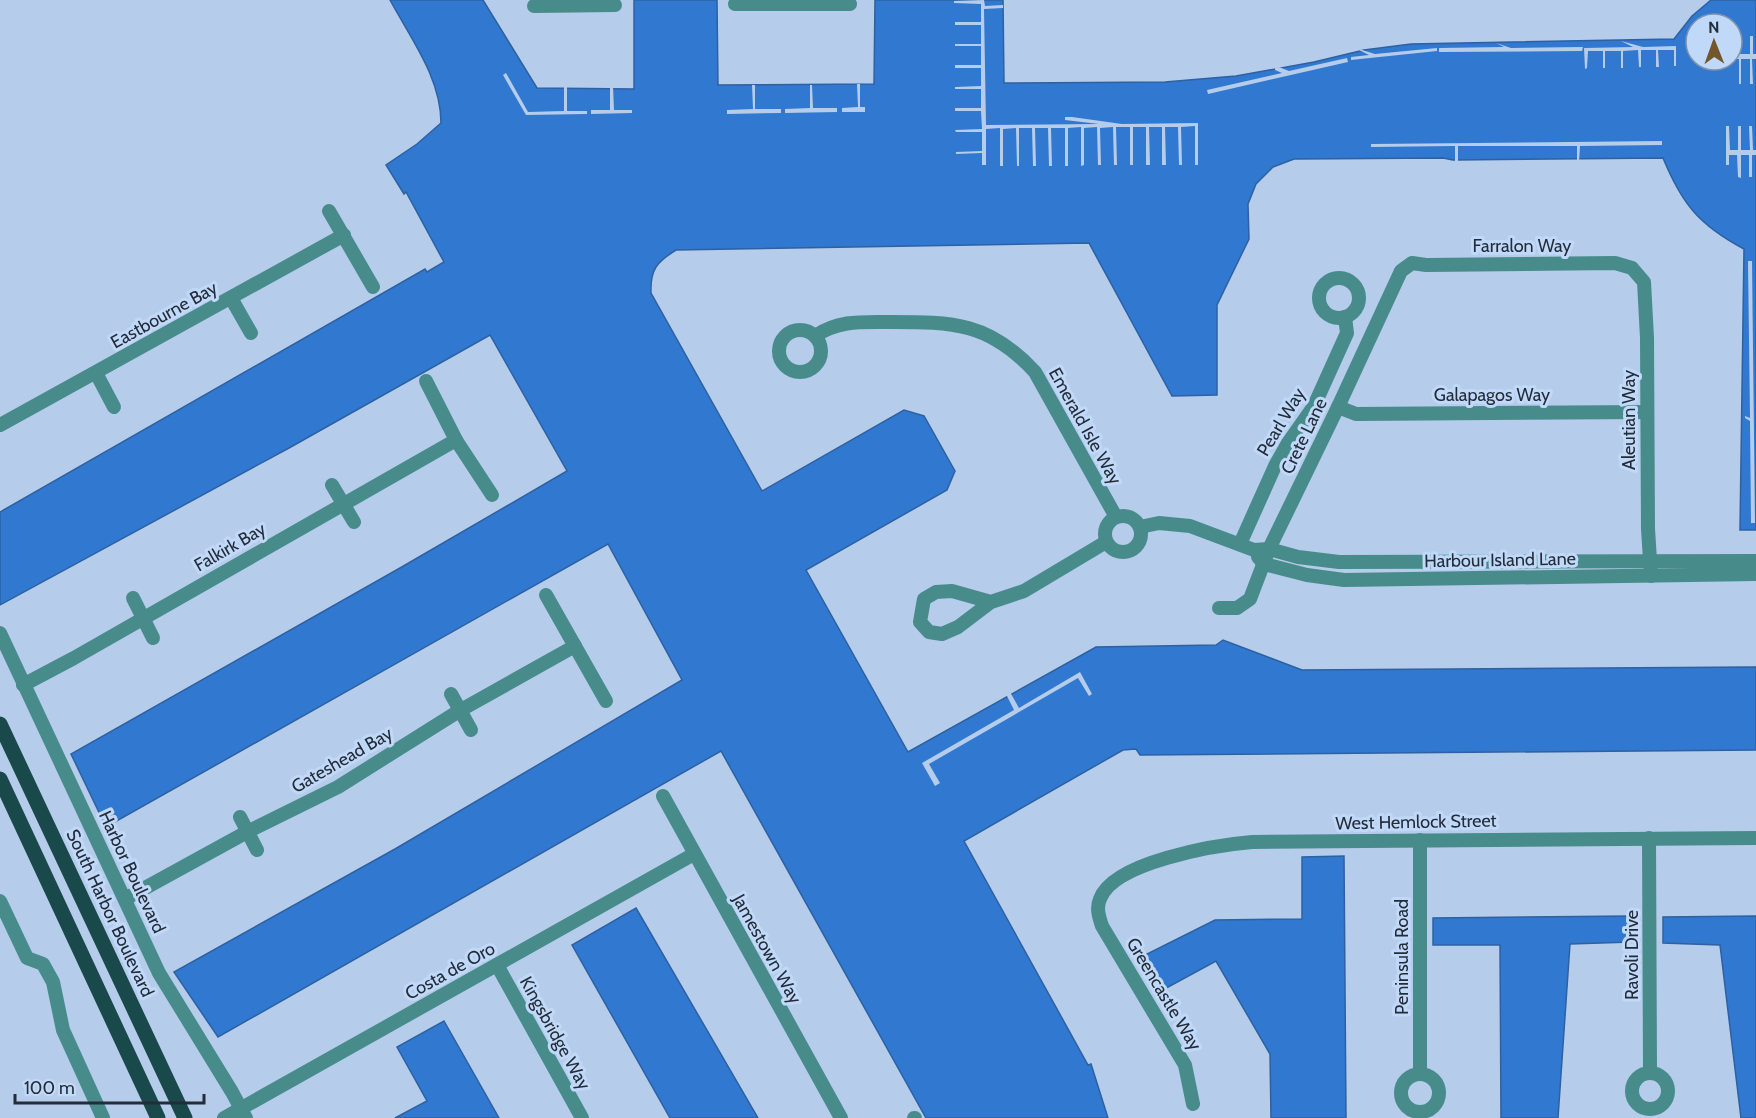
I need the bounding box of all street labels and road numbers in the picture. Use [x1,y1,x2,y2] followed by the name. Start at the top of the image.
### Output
[1473,235,1571,257] street label: Farralon Way
[107,277,221,353] street label: Eastbourne Bay
[1044,364,1126,488] street label: Emerald Isle Way
[1618,370,1640,470] street label: Aleutian Way
[1252,384,1310,460] street label: Pearl Way
[1434,384,1550,406] street label: Galapagos Way
[1276,394,1332,478] street label: Crete Lane
[190,518,270,576] street label: Falkirk Bay
[1424,548,1576,572] street label: Harbour Island Lane
[288,722,396,798] street label: Gateshead Bay
[94,807,170,937] street label: Harbor Boulevard
[1335,810,1497,834] street label: West Hemlock Street
[61,826,159,1000] street label: South Harbor Boulevard
[727,889,806,1008] street label: Jamestown Way
[1391,899,1413,1015] street label: Peninsula Road
[1621,910,1643,1000] street label: Ravoli Drive
[1122,934,1206,1054] street label: Greencastle Way
[401,937,499,1005] street label: Costa de Oro
[515,972,595,1094] street label: Kingsbridge Way

